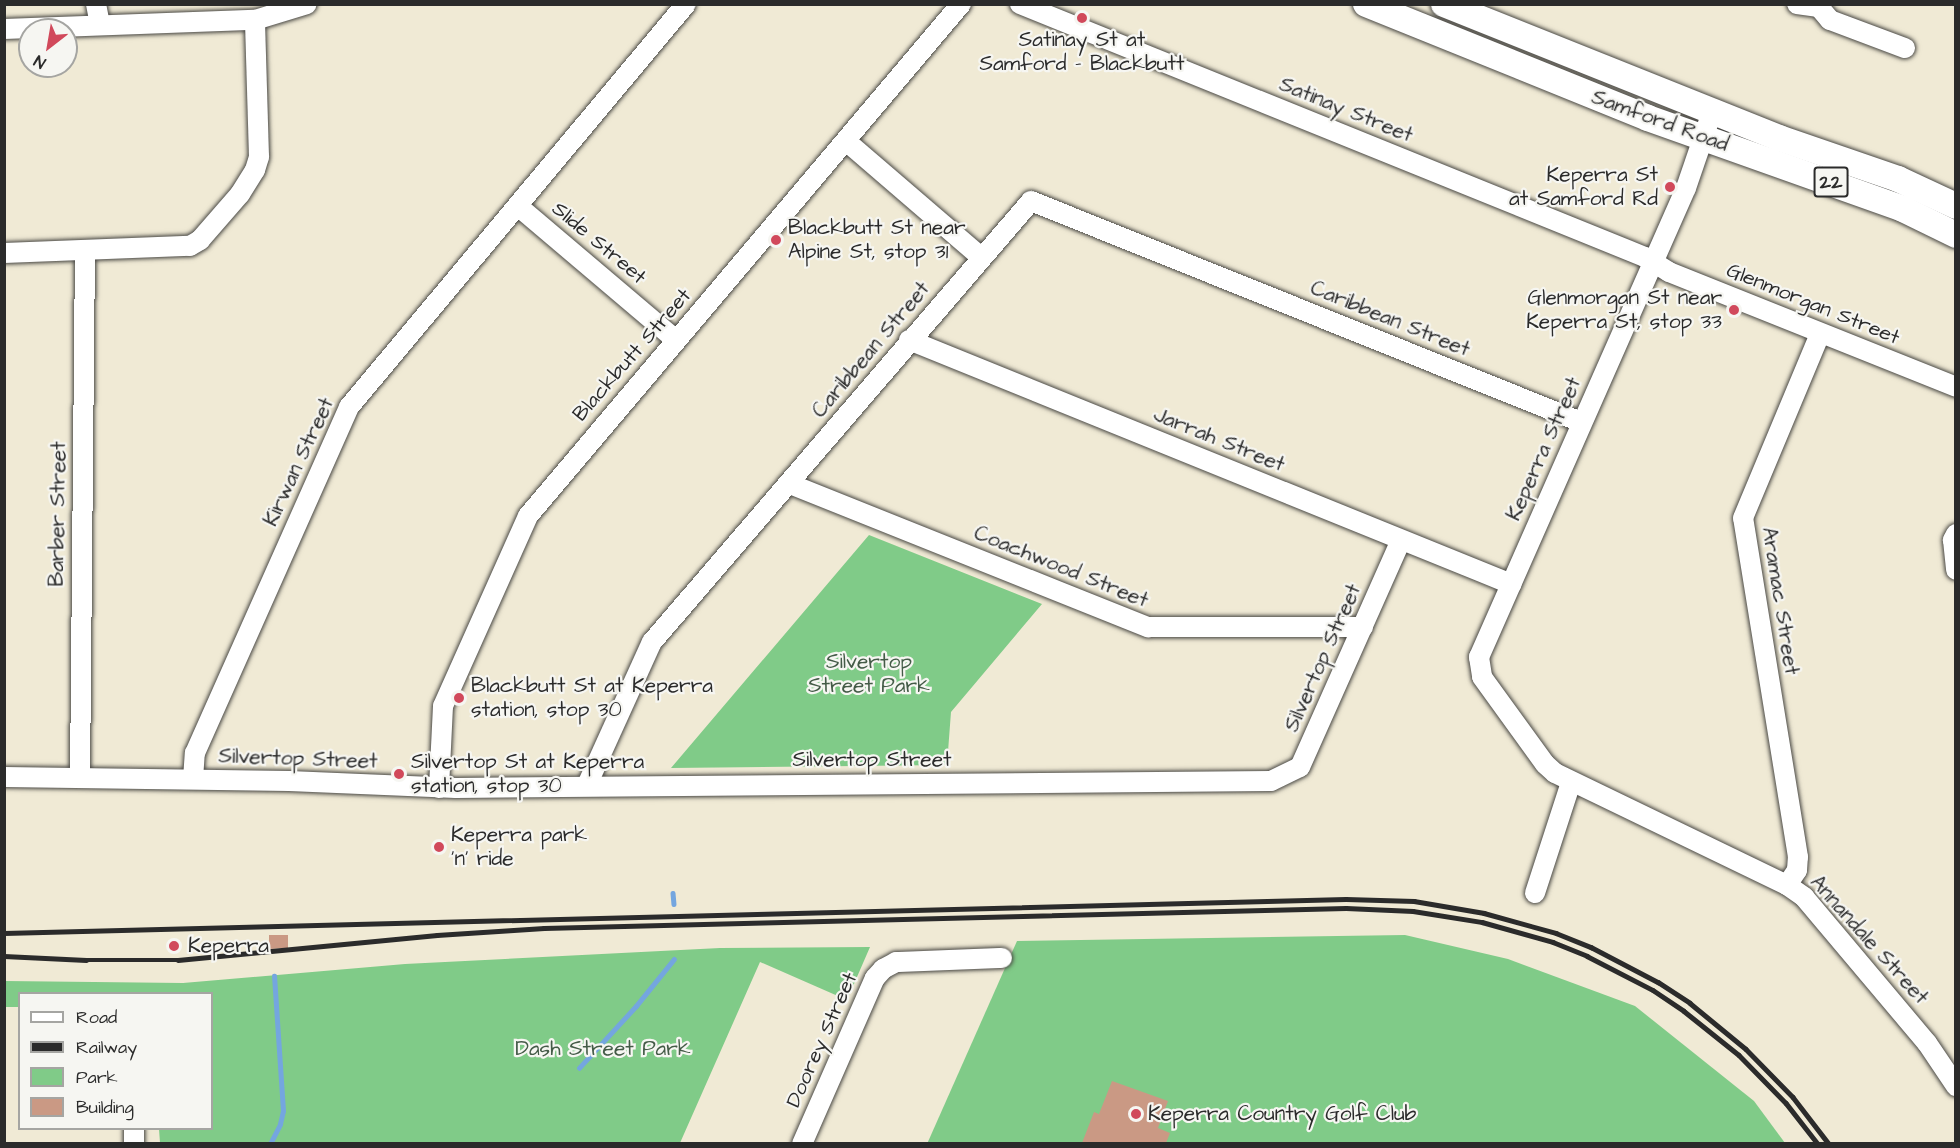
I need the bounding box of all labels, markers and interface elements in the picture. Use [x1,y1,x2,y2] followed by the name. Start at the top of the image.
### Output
[1075,11,1089,25] marker: Satinay St at Samford - Blackbutt
[18,18,78,78] north arrow
[979,27,1185,77] place label: Satinay St at Samford - Blackbutt
[30,50,50,74] text: N
[1276,72,1416,148] street label: Satinay Street
[1588,85,1732,157] street label: Samford Road
[1509,162,1658,212] place label: Keperra St at Samford Rd
[1813,165,1849,199] road number: 22
[1663,180,1677,194] marker: Keperra St at Samford Rd
[547,196,651,290] street label: Slide Street
[788,215,965,265] place label: Blackbutt St near Alpine St, stop 31
[769,233,783,247] marker: Blackbutt St near Alpine St, stop 31
[1723,258,1903,350] street label: Glenmorgan Street
[1307,276,1473,362] street label: Caribbean Street
[807,277,935,423] street label: Caribbean Street
[567,283,697,427] street label: Blackbutt Street
[1526,285,1722,335] place label: Glenmorgan St near Keperra St, stop 33
[1727,303,1741,317] marker: Glenmorgan St near Keperra St, stop 33
[1501,373,1587,525] street label: Keperra Street
[258,394,340,530] street label: Kirwan Street
[1150,402,1288,478] street label: Jarrah Street
[44,441,72,587] street label: Barber Street
[970,521,1152,613] street label: Coachwood Street
[1756,525,1804,677] street label: Aramac Street
[1279,580,1367,736] street label: Silvertop Street
[808,649,930,699] park label: Silvertop Street Park
[471,673,713,723] place label: Blackbutt St at Keperra station, stop 30
[452,691,466,705] marker: Blackbutt St at Keperra station, stop 30
[218,744,378,774] street label: Silvertop Street
[793,747,951,773] street label: Silvertop Street
[411,749,644,799] place label: Silvertop St at Keperra station, stop 30
[392,767,406,781] marker: Silvertop St at Keperra station, stop 30
[451,822,587,872] place label: Keperra park 'n' ride
[432,840,446,854] marker: Keperra park 'n' ride
[1804,870,1934,1010] street label: Annandale Street
[188,933,269,959] place label: Keperra
[165,937,183,955] marker: Keperra
[781,969,863,1111] street label: Doorey Street
[18,992,213,1130] legend
[76,1005,117,1030] text: Road
[76,1035,137,1060] text: Railway
[515,1036,691,1062] park label: Dash Street Park
[76,1065,118,1090] text: Park
[76,1095,134,1120] text: Building
[1148,1101,1416,1127] place label: Keperra Country Golf Club
[1129,1107,1143,1121] marker: Keperra Country Golf Club

